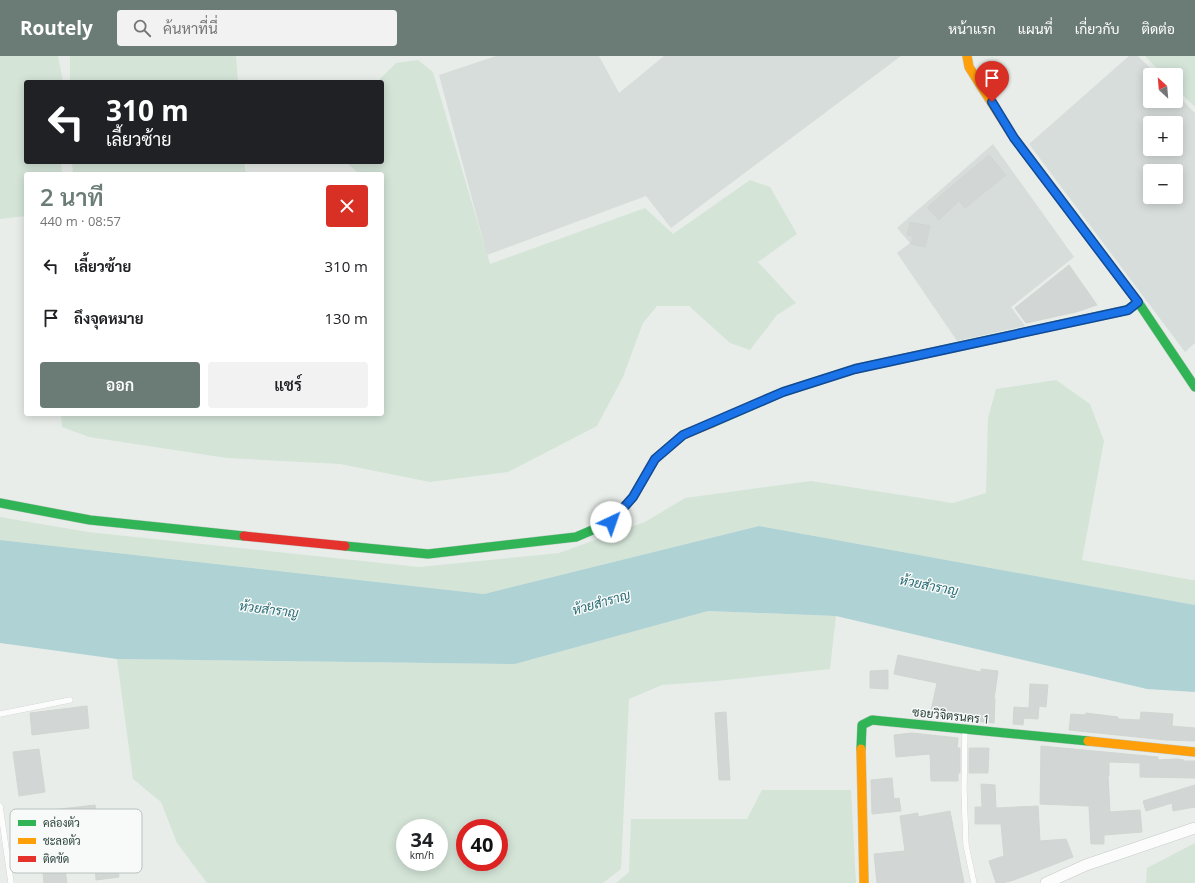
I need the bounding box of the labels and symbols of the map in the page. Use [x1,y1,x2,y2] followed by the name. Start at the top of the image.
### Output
[975,61,1009,102] pin
[1143,68,1183,108] north arrow
[590,501,632,543] position arrow
[898,570,960,600] water label: ห้วยสำราญ
[570,585,632,619] water label: ห้วยสำราญ
[238,596,300,622] water label: ห้วยสำราญ
[911,703,991,728] street label: ซอยวิจิตรนคร 1
[10,809,142,873] legend
[43,815,80,830] text: คล่องตัว
[456,819,508,871] speed limit sign: 40
[43,833,81,848] text: ชะลอตัว
[43,851,69,866] text: ติดขัด

